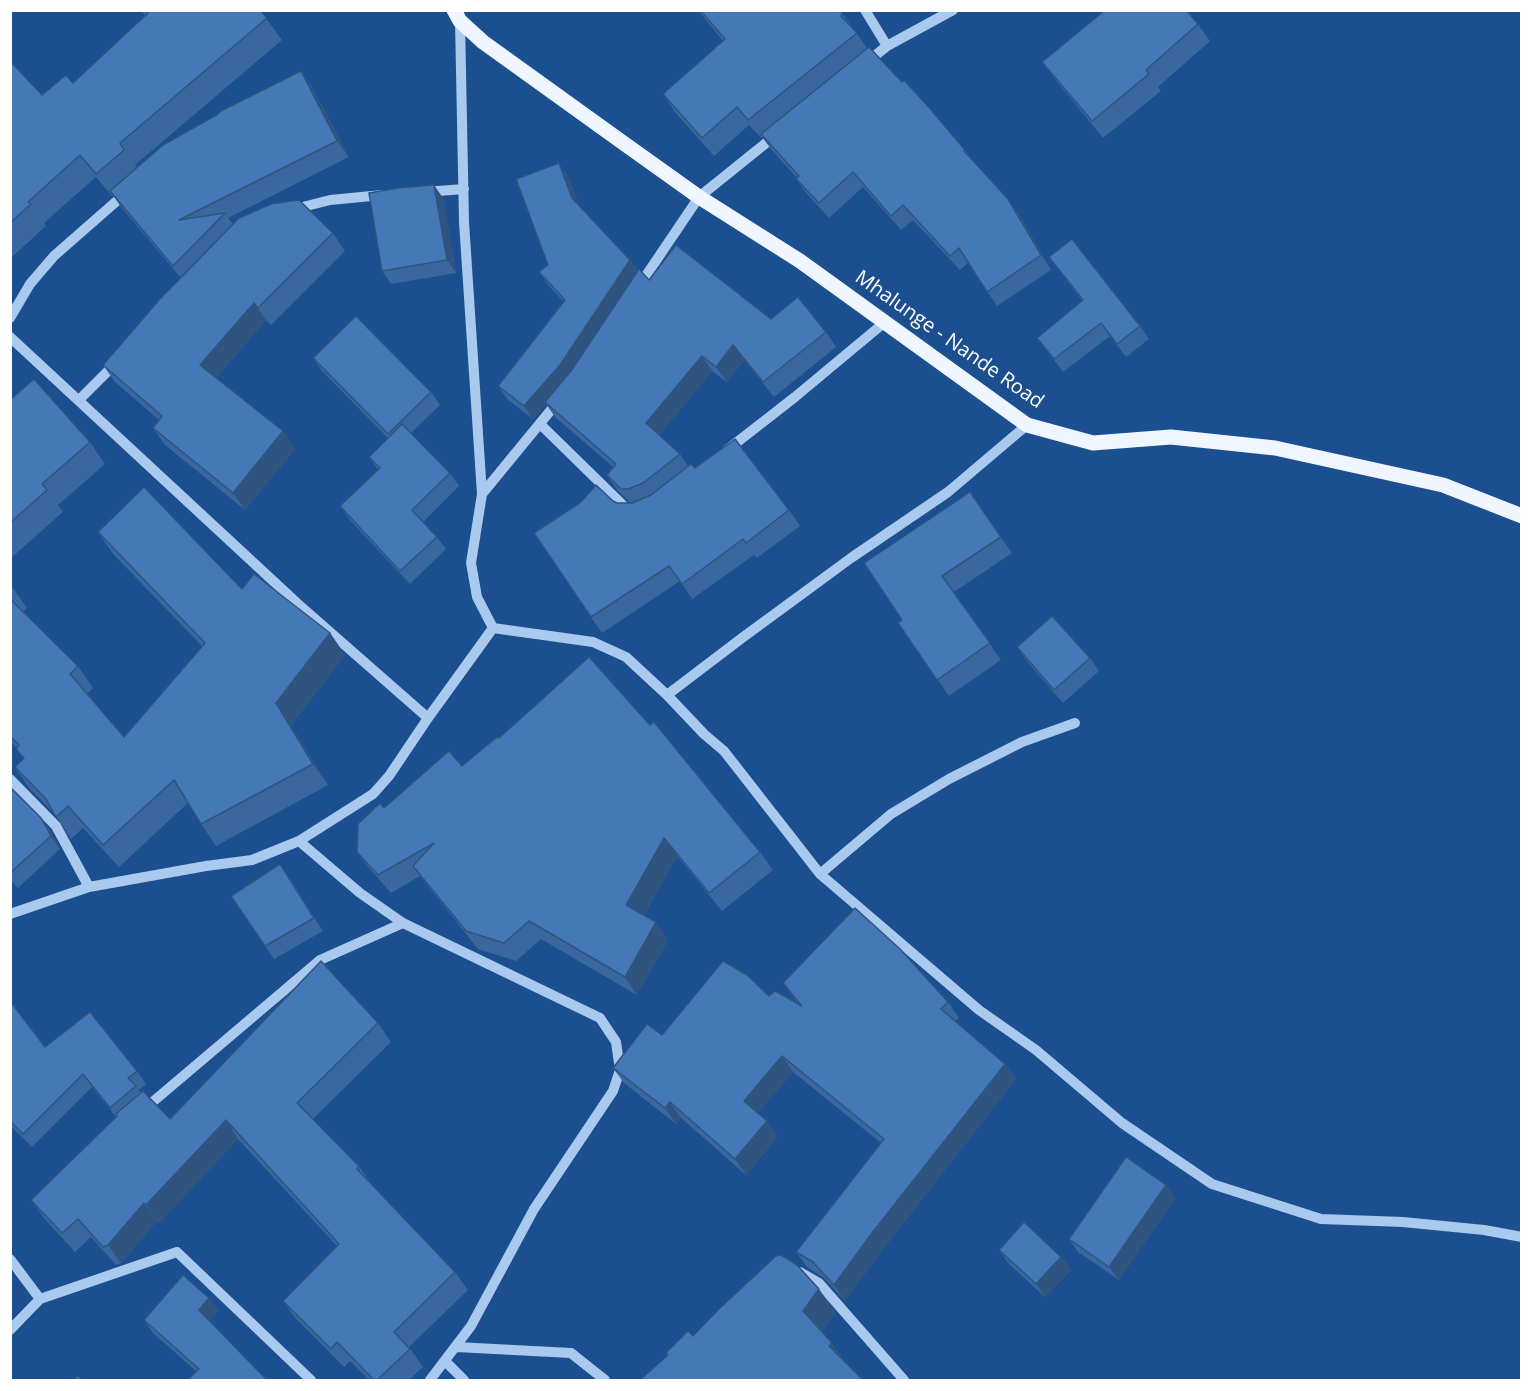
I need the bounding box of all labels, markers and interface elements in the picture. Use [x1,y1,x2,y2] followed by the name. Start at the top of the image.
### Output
[850,266,1048,414] street label: Mhalunge - Nande Road

